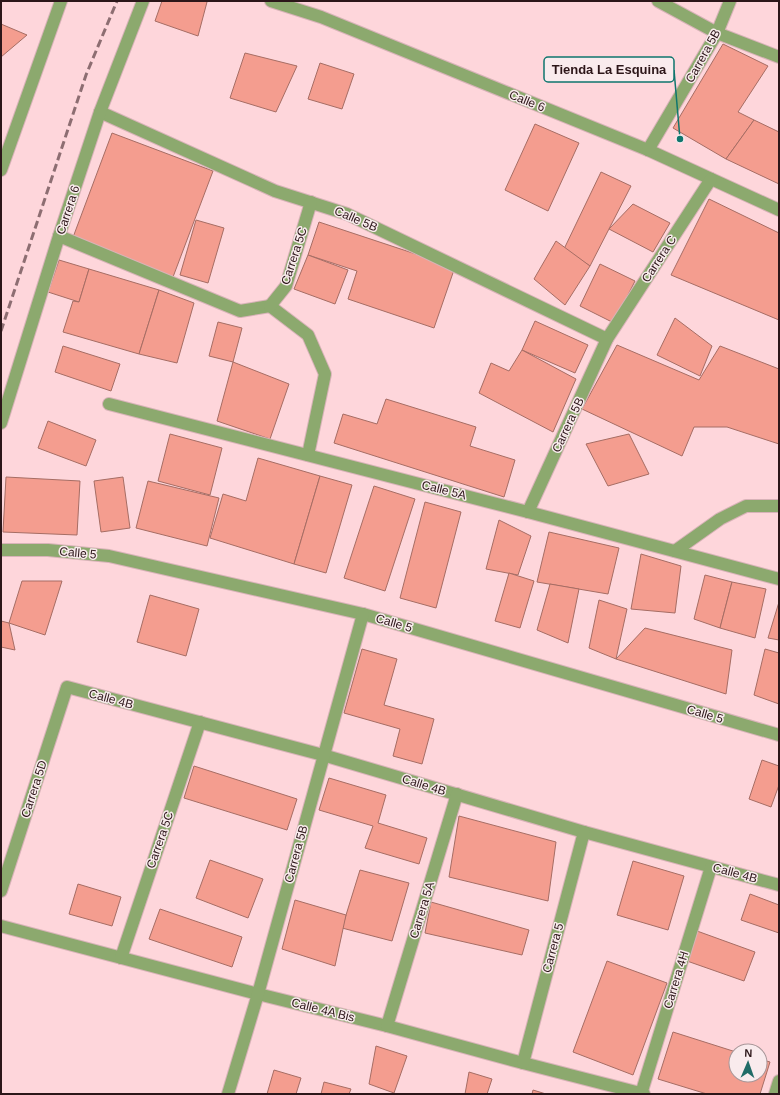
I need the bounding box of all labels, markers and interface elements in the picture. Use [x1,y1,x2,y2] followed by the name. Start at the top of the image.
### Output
[683,27,723,85] street label: Carrera 5B
[544,57,674,82] callout: Tienda La Esquina
[552,62,667,77] text: Tienda La Esquina
[507,88,547,115] street label: Calle 6
[54,183,83,236] street label: Carrera 6
[332,204,380,234] street label: Calle 5B
[278,225,310,286] street label: Carrera 5C
[639,233,679,285] street label: Carrera C
[549,395,587,455] street label: Carrera 5B
[420,478,468,502] street label: Calle 5A
[59,544,98,562] street label: Calle 5
[374,611,414,635] street label: Calle 5
[87,686,135,712] street label: Calle 4B
[685,702,725,726] street label: Calle 5
[18,758,50,819] street label: Carrera 5D
[400,772,448,798] street label: Calle 4B
[144,809,176,870] street label: Carrera 5C
[282,824,310,884] street label: Carrera 5B
[711,860,759,886] street label: Calle 4B
[407,880,437,940] street label: Carrera 5A
[540,921,566,974] street label: Carrera 5
[661,950,691,1010] street label: Carrera 4H
[290,995,356,1025] street label: Calle 4A Bis
[728,1043,768,1083] north arrow
[744,1047,753,1059] text: N

